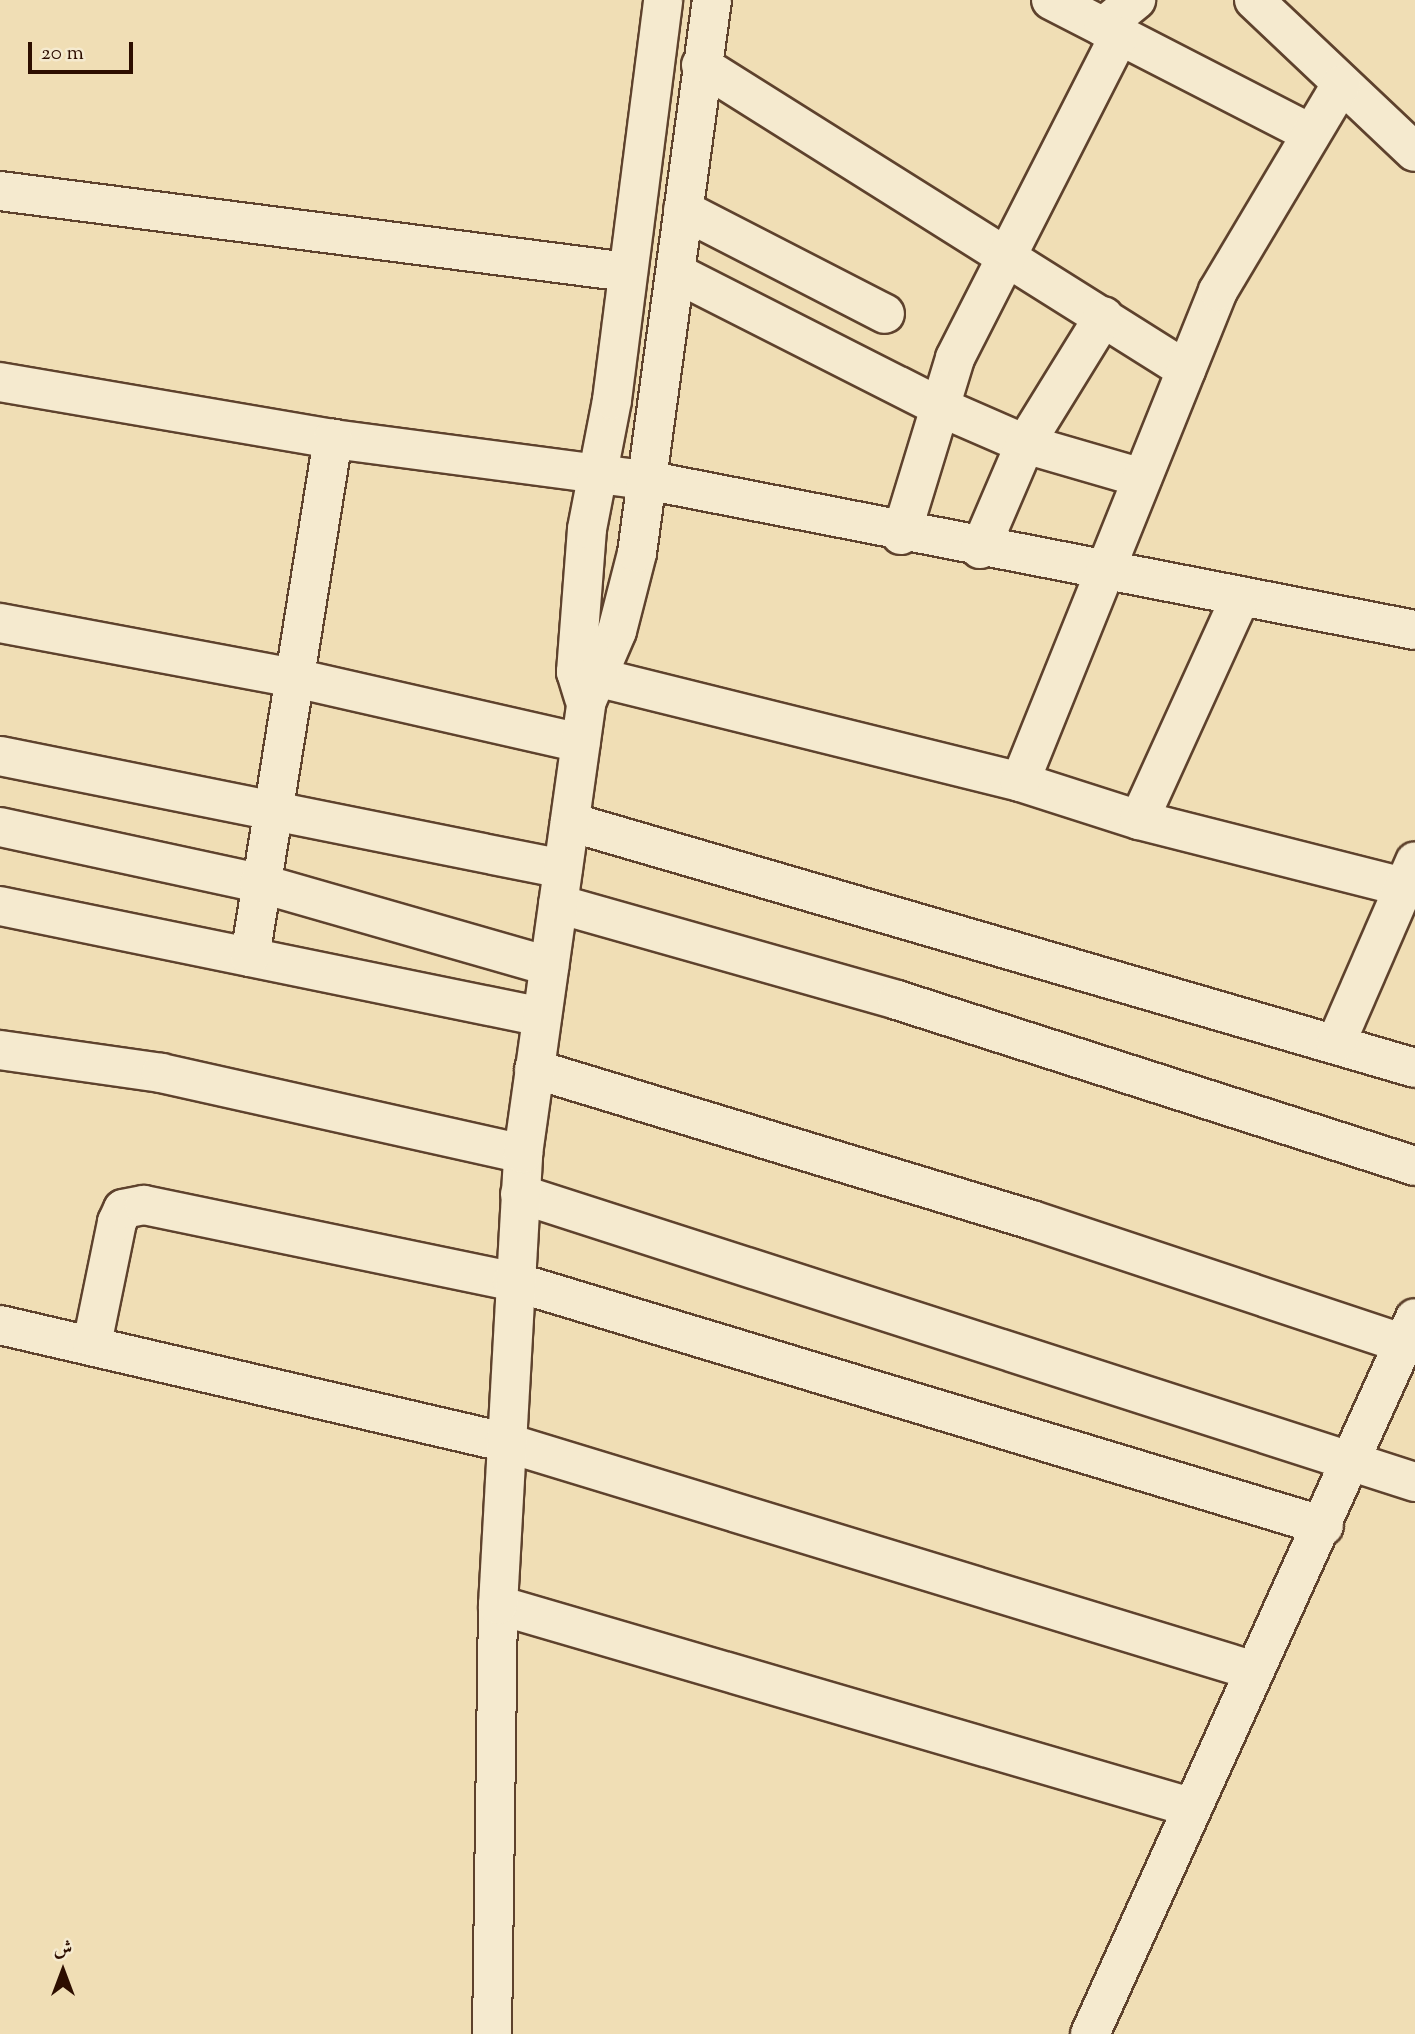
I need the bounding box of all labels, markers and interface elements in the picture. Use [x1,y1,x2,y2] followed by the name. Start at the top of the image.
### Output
[32,28,136,72] scale bar
[41,39,84,69] text: 20 m
[28,1936,98,2006] north arrow
[54,1936,72,1963] text: ش

